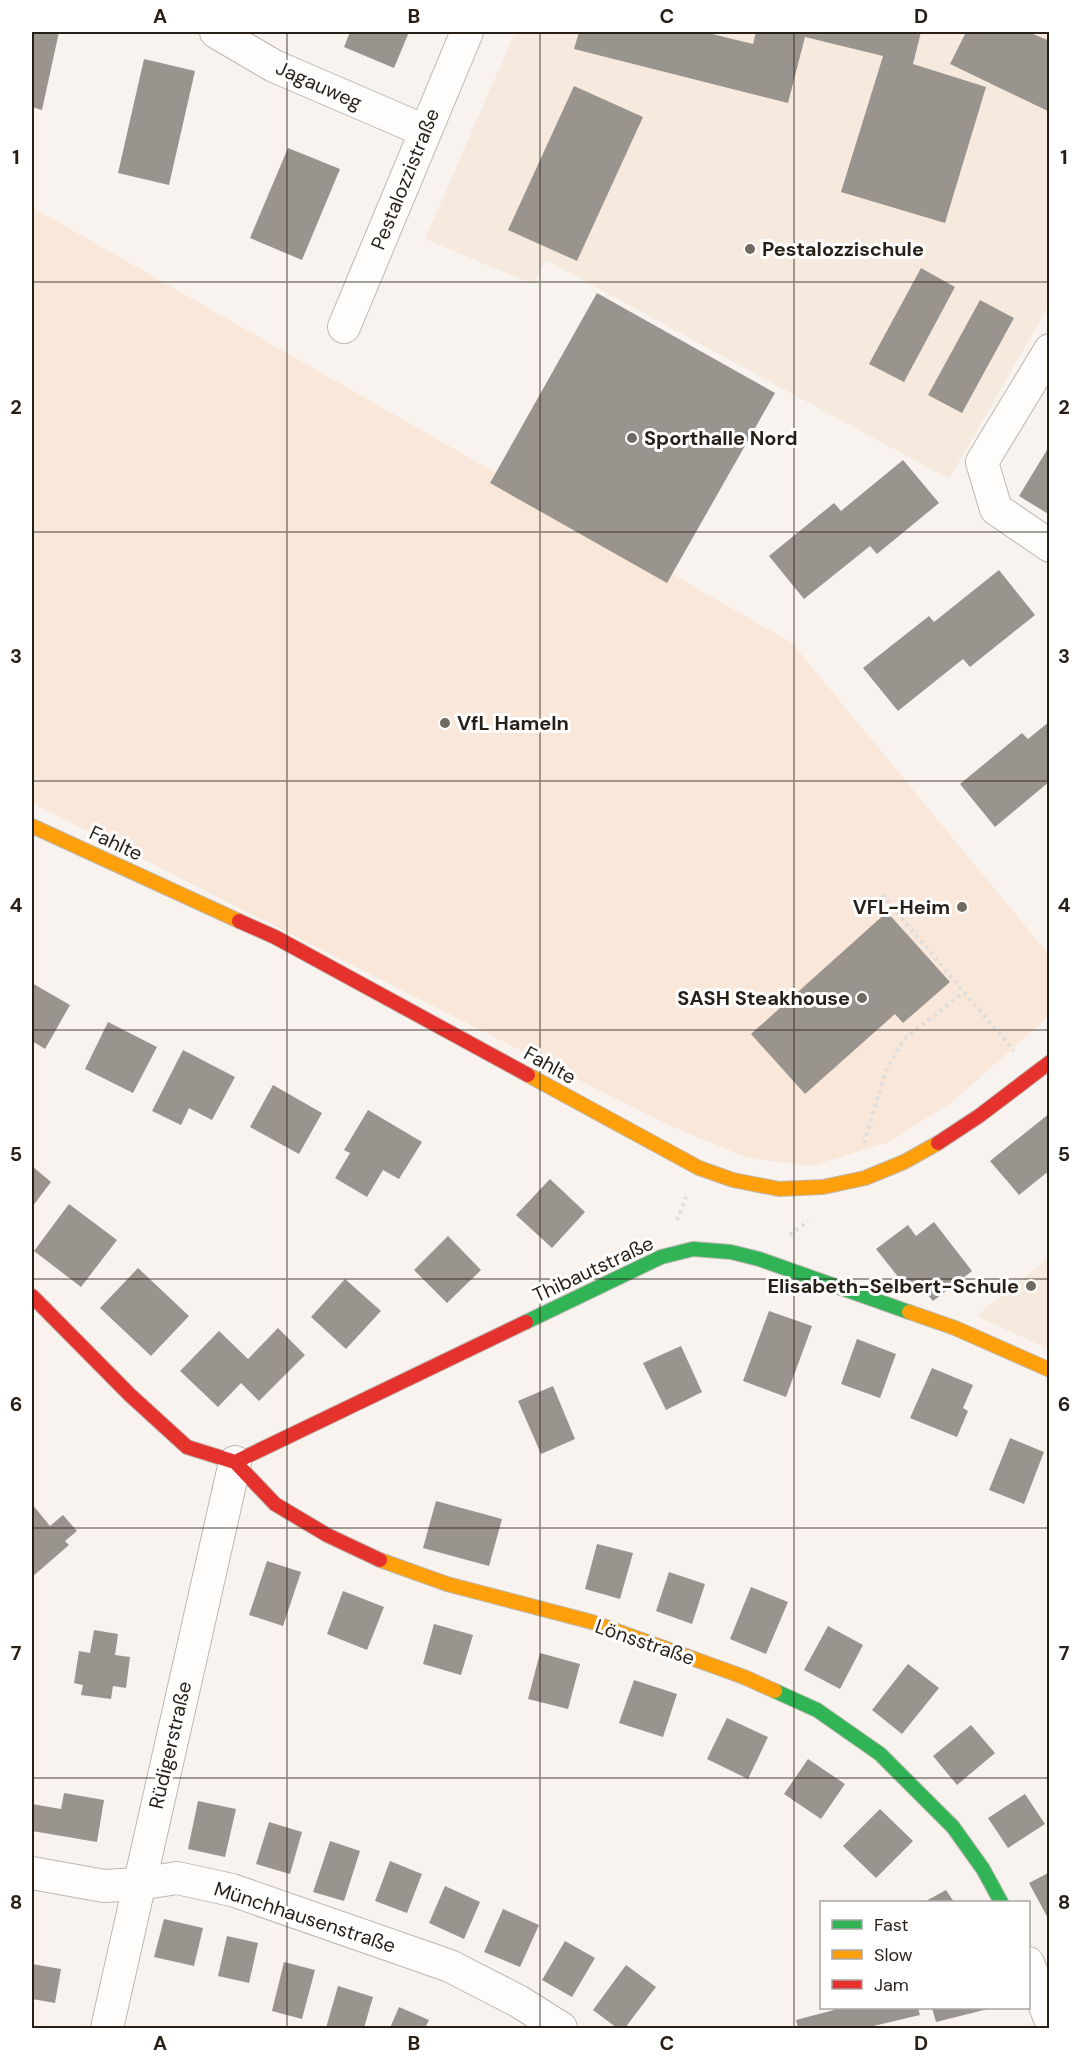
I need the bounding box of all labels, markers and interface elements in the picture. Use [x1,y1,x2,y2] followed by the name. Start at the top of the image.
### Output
[153,3,167,29] text: A
[408,3,420,29] text: B
[660,3,674,29] text: C
[914,3,928,29] text: D
[272,54,366,116] street label: Jagauweg
[365,105,445,253] street label: Pestalozzistraße
[12,144,20,170] text: 1
[1060,144,1068,170] text: 1
[762,236,924,262] place label: Pestalozzischule
[743,242,757,256] marker: Pestalozzischule
[10,394,22,420] text: 2
[1058,394,1070,420] text: 2
[644,425,798,451] place label: Sporthalle Nord
[625,431,639,445] marker: Sporthalle Nord
[10,643,22,669] text: 3
[1058,643,1070,669] text: 3
[457,710,569,736] place label: VfL Hameln
[438,716,452,730] marker: VfL Hameln
[85,819,147,867] street label: Fahlte
[10,892,23,918] text: 4
[1058,892,1071,918] text: 4
[853,894,950,920] place label: VFL-Heim
[955,900,969,914] marker: VFL-Heim
[677,985,850,1011] place label: SASH Steakhouse
[855,991,869,1005] marker: SASH Steakhouse
[519,1040,581,1090] street label: Fahlte
[10,1141,22,1167] text: 5
[1058,1141,1070,1167] text: 5
[528,1230,658,1308] street label: Thibautstraße
[767,1273,1019,1299] place label: Elisabeth-Selbert-Schule
[1024,1279,1038,1293] marker: Elisabeth-Selbert-Schule
[10,1391,22,1417] text: 6
[1058,1391,1070,1417] text: 6
[592,1613,698,1671] street label: Lönsstraße
[11,1640,22,1666] text: 7
[1059,1640,1070,1666] text: 7
[143,1679,197,1811] street label: Rüdigerstraße
[211,1875,399,1959] street label: Münchhausenstraße
[10,1889,22,1915] text: 8
[1058,1889,1070,1915] text: 8
[820,1901,1030,2009] legend
[874,1913,909,1937] text: Fast
[874,1943,913,1967] text: Slow
[874,1973,909,1997] text: Jam
[153,2030,167,2056] text: A
[408,2030,420,2056] text: B
[660,2030,674,2056] text: C
[914,2030,928,2056] text: D

